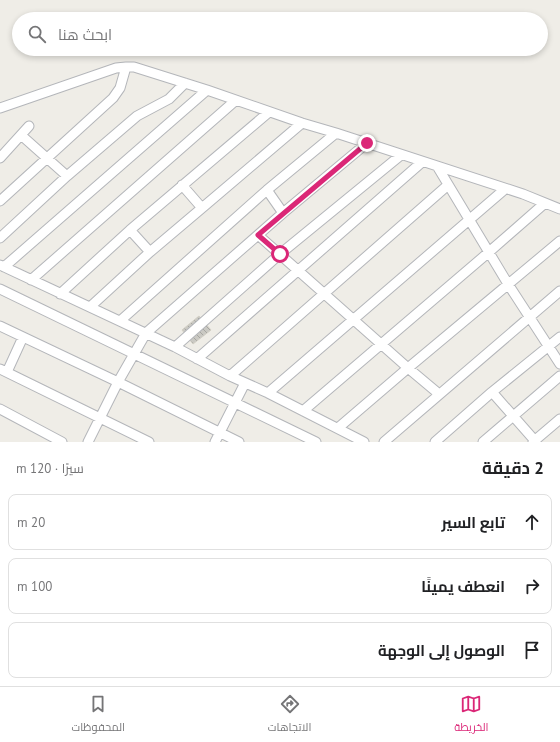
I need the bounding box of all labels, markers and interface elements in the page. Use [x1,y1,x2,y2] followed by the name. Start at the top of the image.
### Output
[12,12,548,56] search box
[26,23,48,45] icon: search
[58,25,112,44] text: ابحث هنا
[358,134,376,152] route end
[271,245,289,263] route start
[482,457,544,479] text: 2 دقيقة
[16,460,84,477] text: سيرًا · 120 m
[521,511,543,533] icon: ahead
[442,513,505,532] text: تابع السير
[17,514,45,531] text: 20 m
[521,575,543,597] icon: right
[421,577,505,596] text: انعطف يمينًا
[17,578,52,595] text: 100 m
[521,639,543,661] icon: arrive
[378,641,505,660] text: الوصول إلى الوجهة
[71,693,125,737] tab: المحفوظات
[268,693,311,737] tab: الاتجاهات
[454,693,489,737] tab: الخريطة

